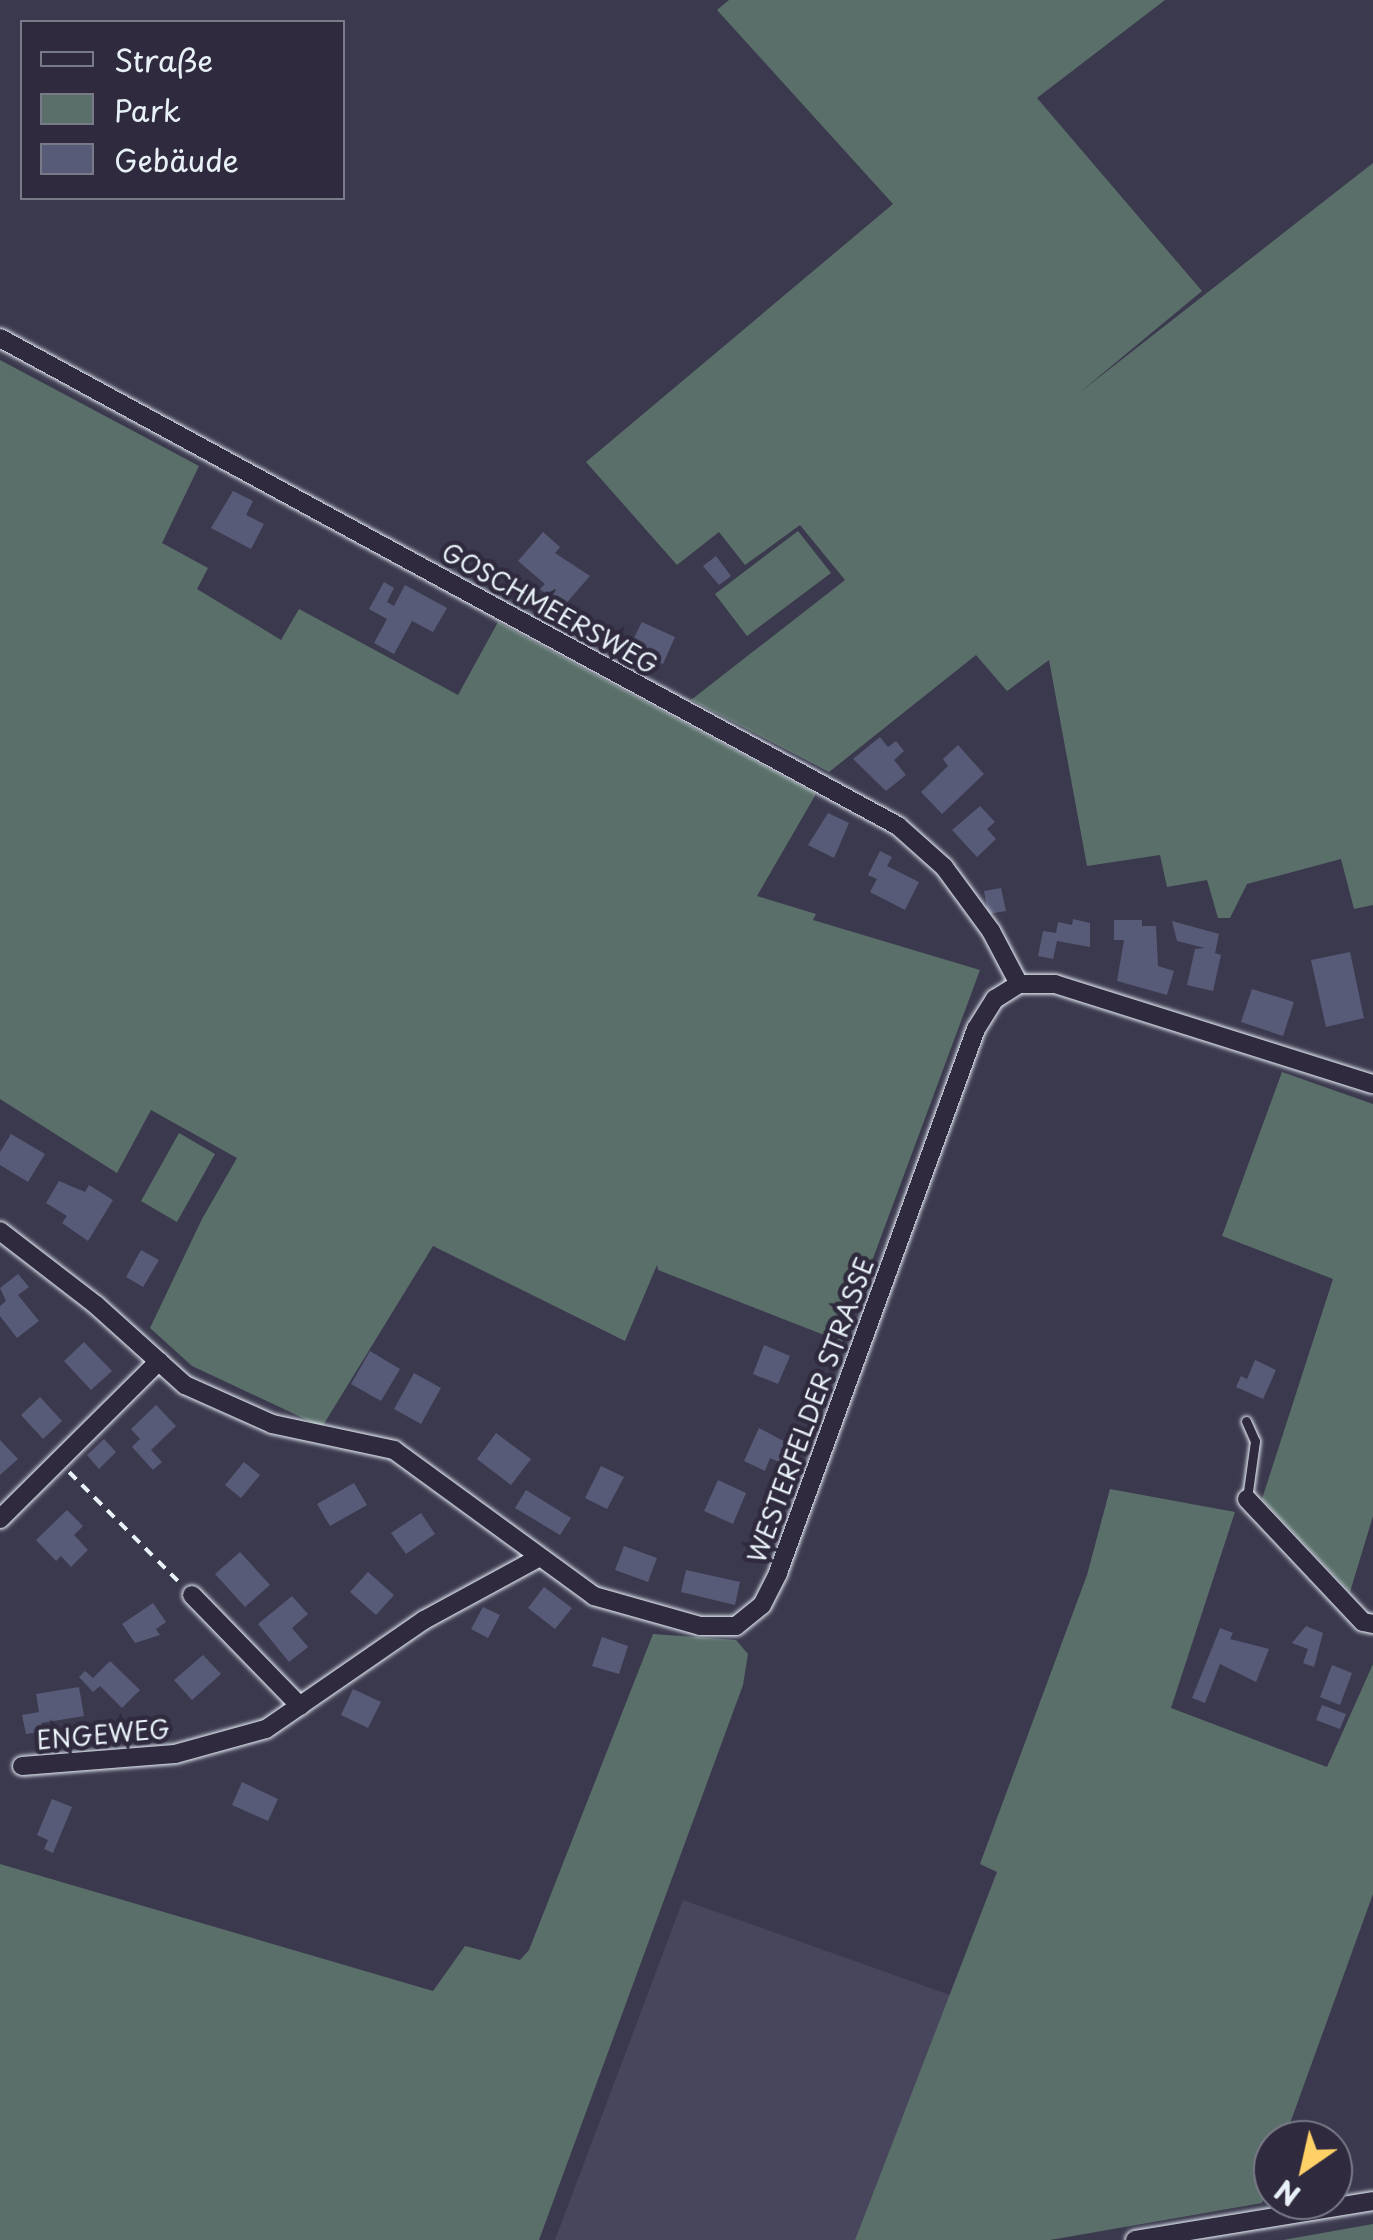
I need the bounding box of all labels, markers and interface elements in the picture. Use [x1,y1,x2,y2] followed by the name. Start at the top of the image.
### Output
[20,20,345,200] legend
[114,37,213,82] text: Straße
[114,87,181,132] text: Park
[114,137,239,182] text: Gebäude
[437,536,663,680] street label: GOSCHMEERSWEG
[740,1252,880,1568] street label: WESTERFELDER STRASSE
[35,1713,171,1755] street label: ENGEWEG
[1253,2120,1353,2220] north arrow
[1266,2170,1308,2218] text: N

